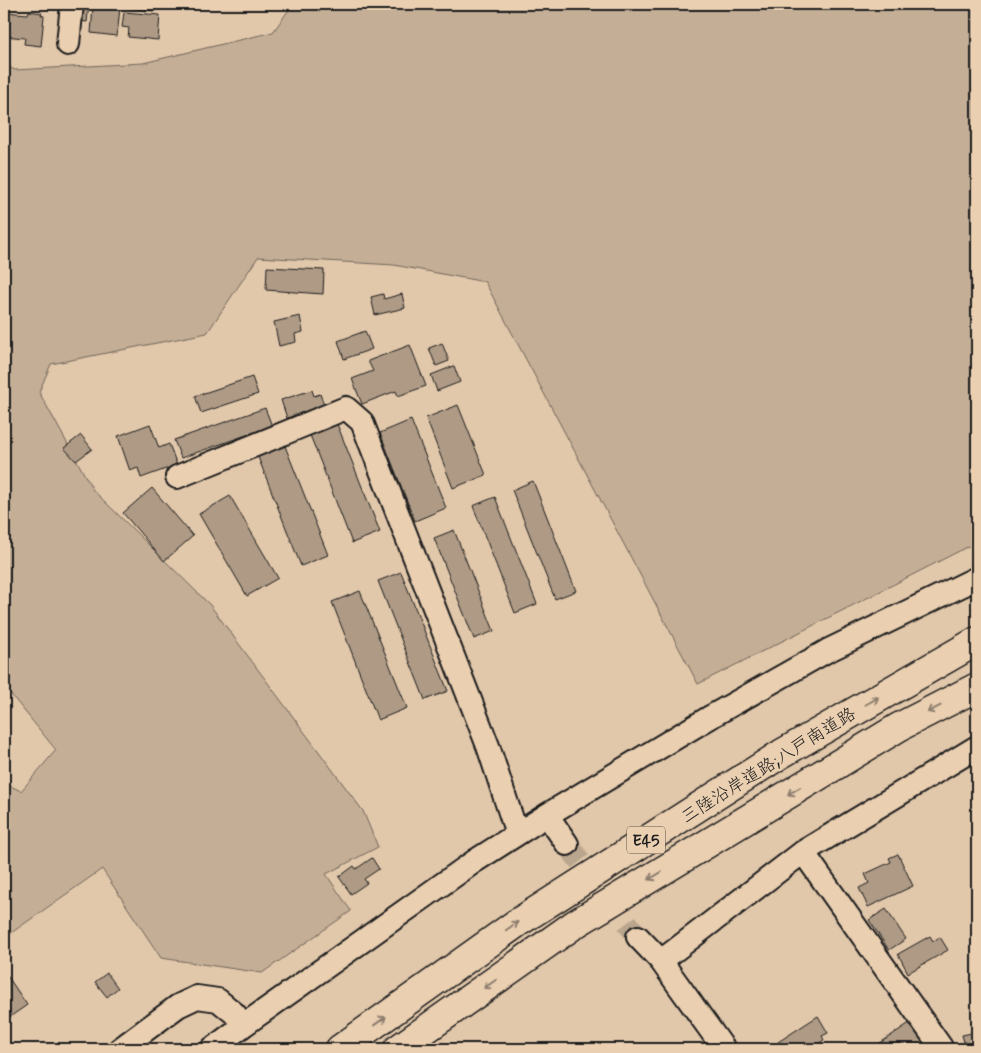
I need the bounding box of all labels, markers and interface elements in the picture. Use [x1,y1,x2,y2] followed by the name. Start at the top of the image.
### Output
[864,696,879,705] one-way arrow
[676,702,861,830] street label: 三陸沿岸道路;八戸南道路
[927,705,942,715] one-way arrow
[787,787,801,797] one-way arrow
[627,826,665,854] road number: E45
[648,871,662,881] one-way arrow
[505,921,519,931] one-way arrow
[483,979,497,989] one-way arrow
[372,1016,386,1026] one-way arrow

